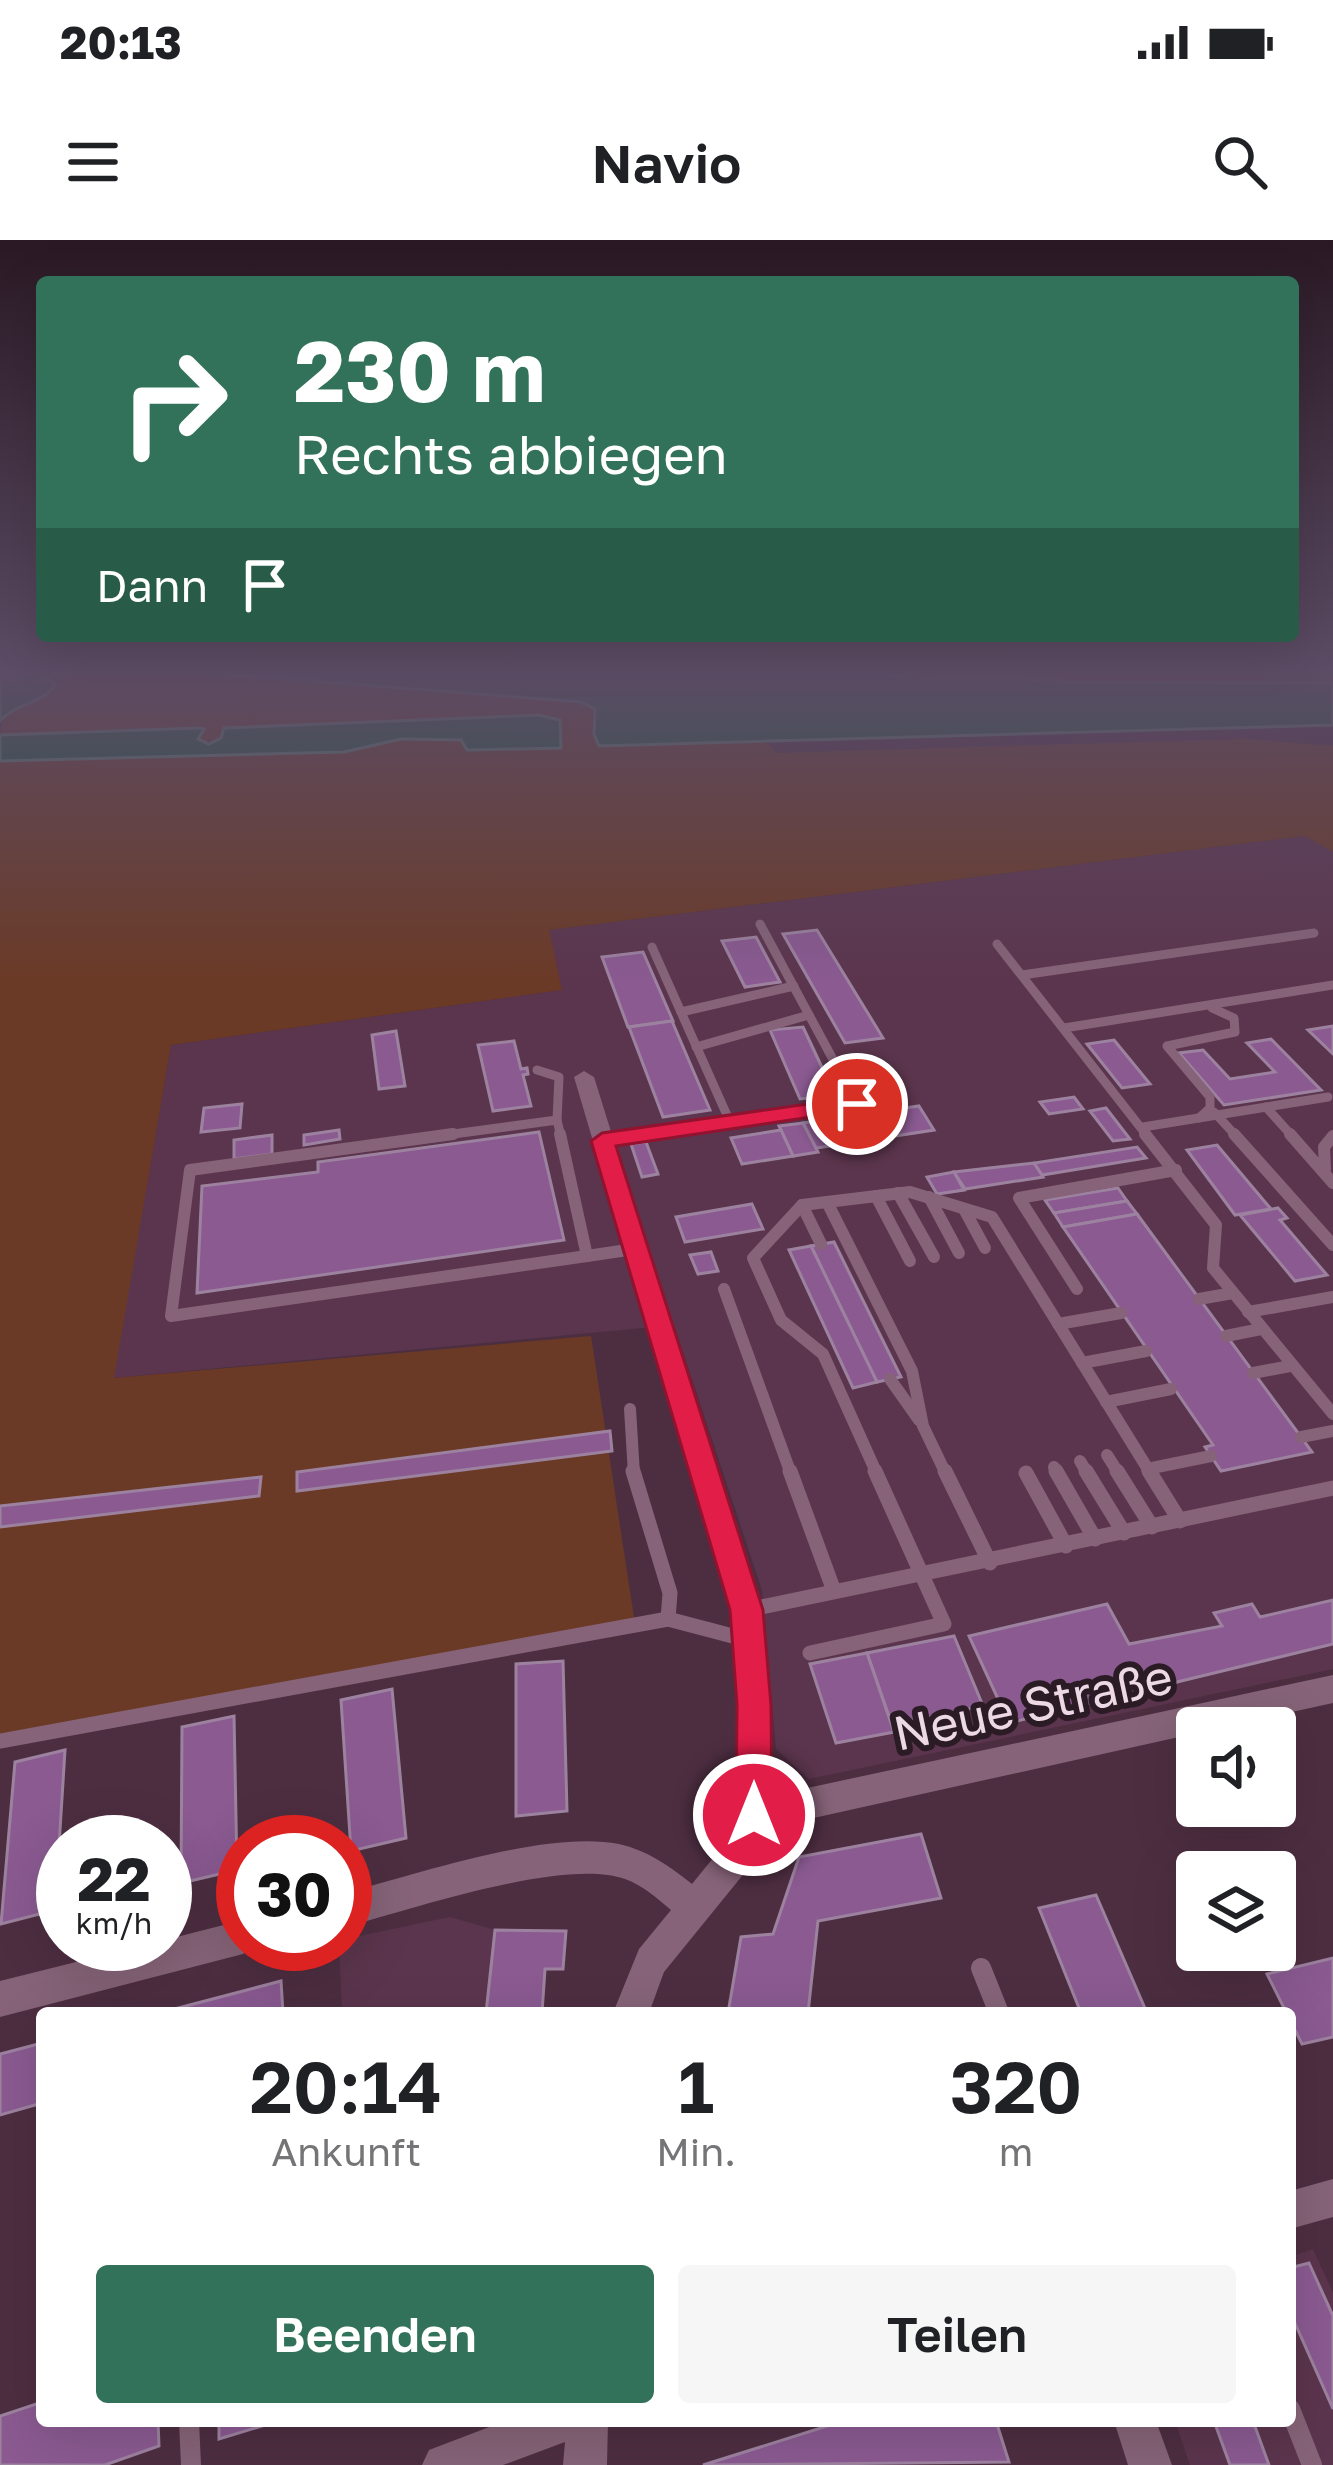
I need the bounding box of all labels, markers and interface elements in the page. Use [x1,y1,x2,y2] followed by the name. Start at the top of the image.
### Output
[60,15,182,69] text: 20:13
[60,129,126,195] icon: menu
[1207,129,1273,195] icon: search
[592,130,741,195] text: Navio
[294,320,546,420] text: 230 m
[96,324,252,480] icon: right
[294,421,728,486] text: Rechts abbiegen
[232,552,298,618] icon: arrive
[96,558,208,612] text: Dann
[806,1053,908,1155] pin
[824,1071,890,1137] icon: arrive
[888,1646,1177,1762] street label: Neue Straße
[1176,1707,1296,1971] map controls
[1176,1707,1296,1827] button: sound
[691,1752,817,1878] position arrow
[216,1815,372,1971] speed limit sign: 30
[77,1842,151,1914] text: 22
[1176,1851,1296,1971] button: layers
[76,1905,152,1941] text: km/h
[250,2042,443,2129] text: 20:14
[678,2042,714,2129] text: 1
[950,2042,1082,2129] text: 320
[271,2128,421,2175] text: Ankunft
[656,2128,736,2175] text: Min.
[999,2128,1033,2175] text: m
[96,2265,654,2403] button: Beenden
[678,2265,1236,2403] button: Teilen

